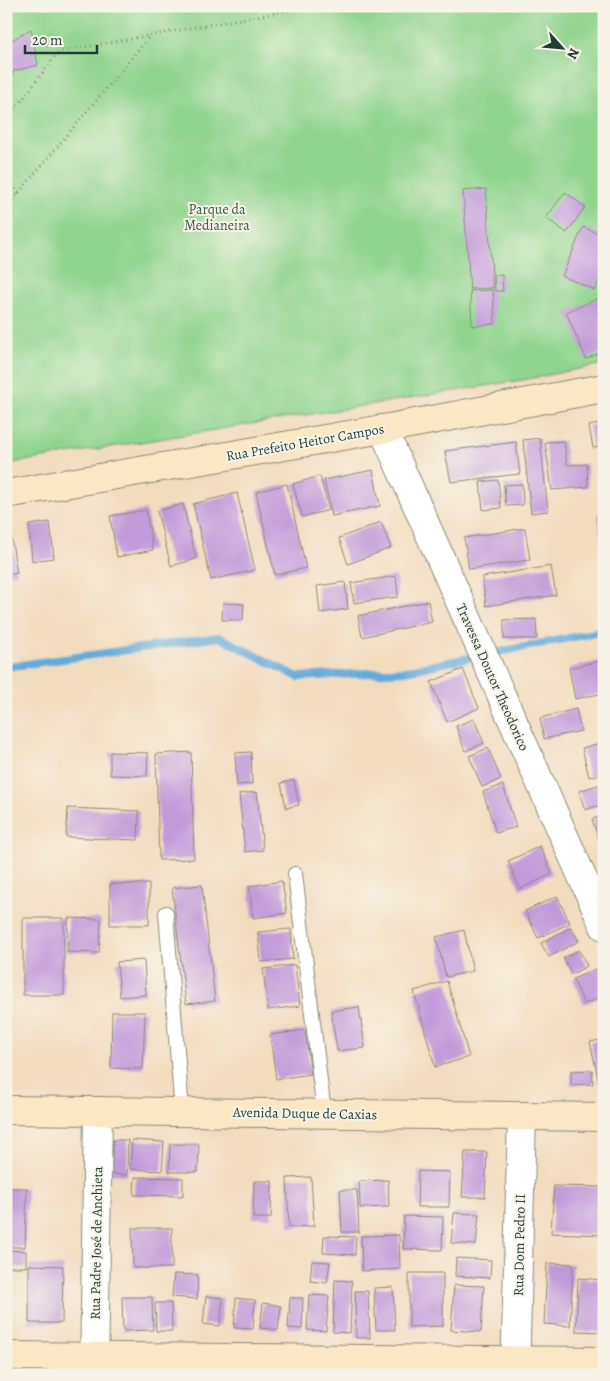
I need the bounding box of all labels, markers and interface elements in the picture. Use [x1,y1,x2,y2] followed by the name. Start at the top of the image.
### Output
[25,22,98,54] scale bar
[538,22,588,72] north arrow
[32,30,63,50] text: 20 m
[562,45,584,63] text: N
[184,200,250,235] park label: Parque da Medianeira
[225,419,386,466] street label: Rua Prefeito Heitor Campos
[451,601,534,754] street label: Travessa Doutor Theodorico
[232,1103,377,1124] street label: Avenida Duque de Caxias
[86,1166,107,1320] street label: Rua Padre José de Anchieta
[509,1194,530,1296] street label: Rua Dom Pedro II

